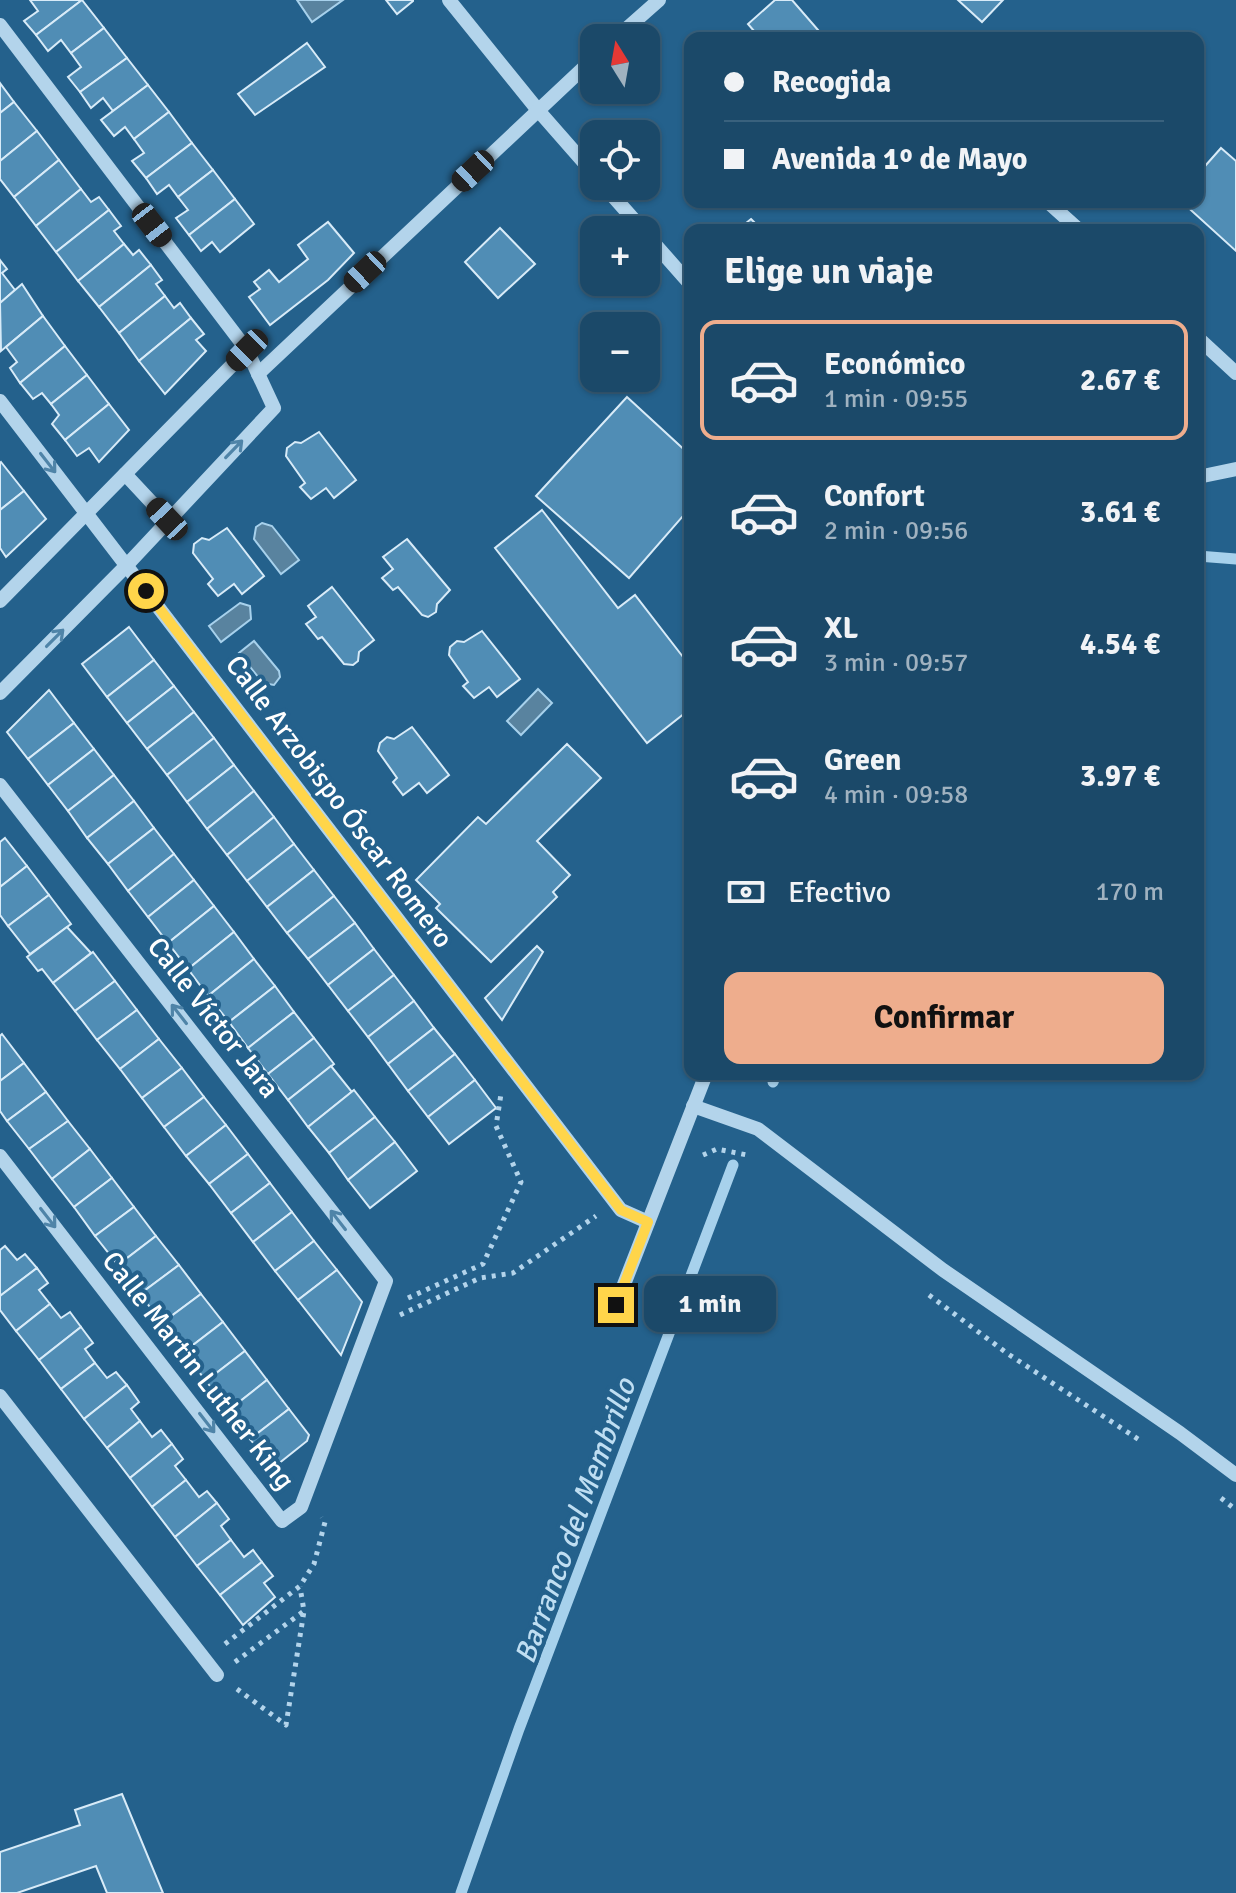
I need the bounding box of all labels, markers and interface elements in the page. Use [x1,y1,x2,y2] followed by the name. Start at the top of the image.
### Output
[580,24,660,104] north arrow
[580,24,660,392] map controls
[772,64,891,101] text: Recogida
[580,120,660,200] button: locate
[772,141,1027,178] text: Avenida 1º de Mayo
[447,146,499,196] car
[128,199,176,251] car
[580,216,660,296] button: +
[339,247,391,297] car
[724,249,933,294] text: Elige un viaje
[580,312,660,392] button: −
[222,325,272,375] car
[728,344,800,416] icon: car
[824,346,966,383] text: Económico
[1080,362,1160,399] text: 2.67 €
[824,383,968,415] text: 1 min · 09:55
[224,440,243,459] one-way arrow
[39,452,56,473] one-way arrow
[728,476,800,548] icon: car
[824,478,925,515] text: Confort
[142,493,192,545] car
[1080,494,1160,531] text: 3.61 €
[824,515,968,547] text: 2 min · 09:56
[128,573,164,609] route start
[728,608,800,680] icon: car
[824,610,858,647] text: XL
[1080,626,1160,663] text: 4.54 €
[45,629,64,648] one-way arrow
[824,647,968,679] text: 3 min · 09:57
[218,649,460,955] street label: Calle Arzobispo Óscar Romero
[728,740,800,812] icon: car
[824,742,901,779] text: Green
[1080,758,1160,795] text: 3.97 €
[824,779,968,811] text: 4 min · 09:58
[724,870,768,914] icon: cash
[788,874,891,911] text: Efectivo
[1095,876,1164,908] text: 170 m
[140,930,287,1105] street label: Calle Víctor Jara
[724,972,1164,1064] button: Confirmar
[170,1004,187,1026] one-way arrow
[39,1206,56,1228] one-way arrow
[330,1210,347,1231] one-way arrow
[95,1245,302,1496] street label: Calle Martin Luther King
[644,1277,776,1333] callout: 1 min
[598,1287,634,1323] route end
[679,1288,741,1320] text: 1 min
[507,1372,645,1669] water label: Barranco del Membrillo
[198,1412,215,1433] one-way arrow

